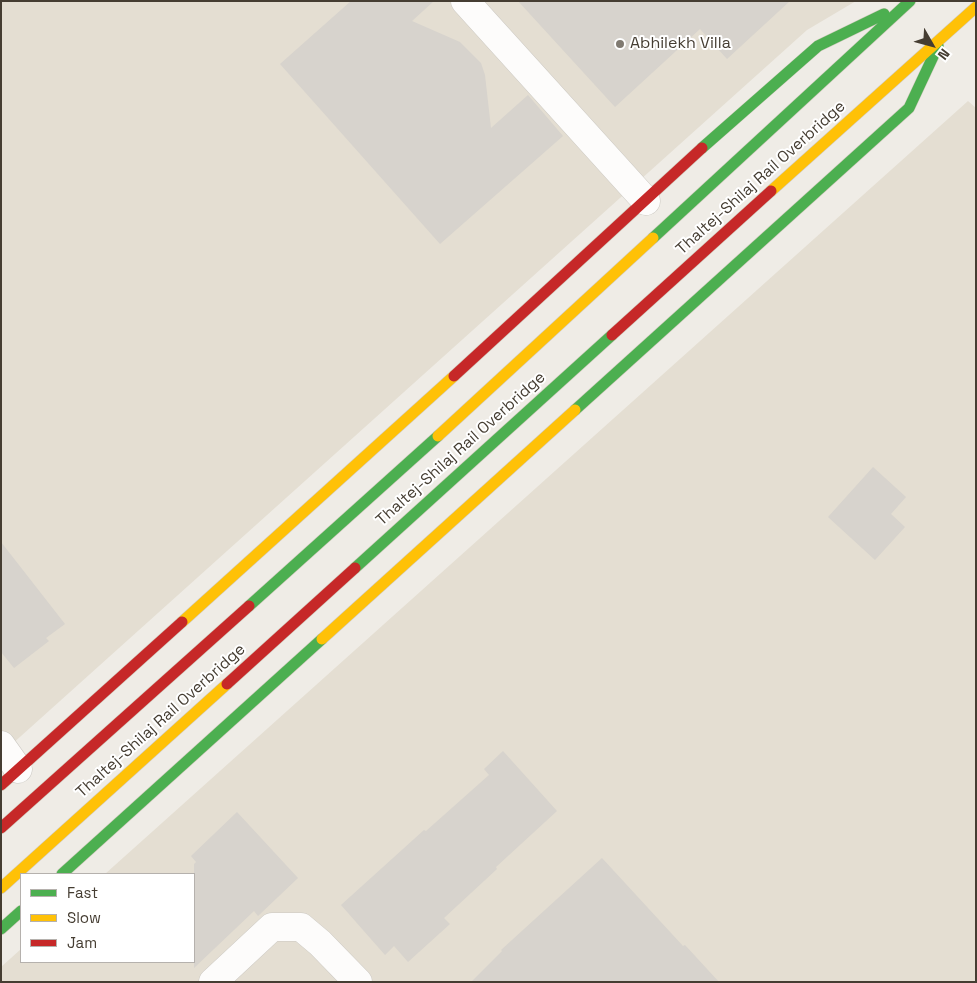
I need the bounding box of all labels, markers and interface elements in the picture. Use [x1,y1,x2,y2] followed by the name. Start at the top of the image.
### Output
[907,20,957,70] north arrow
[630,34,731,54] place label: Abhilekh Villa
[614,38,626,50] marker: Abhilekh Villa
[934,45,954,63] text: N
[672,97,850,259] street label: Thaltej-Shilaj Rail Overbridge
[372,368,550,530] street label: Thaltej-Shilaj Rail Overbridge
[72,640,250,802] street label: Thaltej-Shilaj Rail Overbridge
[20,873,195,963] legend
[67,883,98,902] text: Fast
[67,908,101,927] text: Slow
[67,933,97,952] text: Jam

